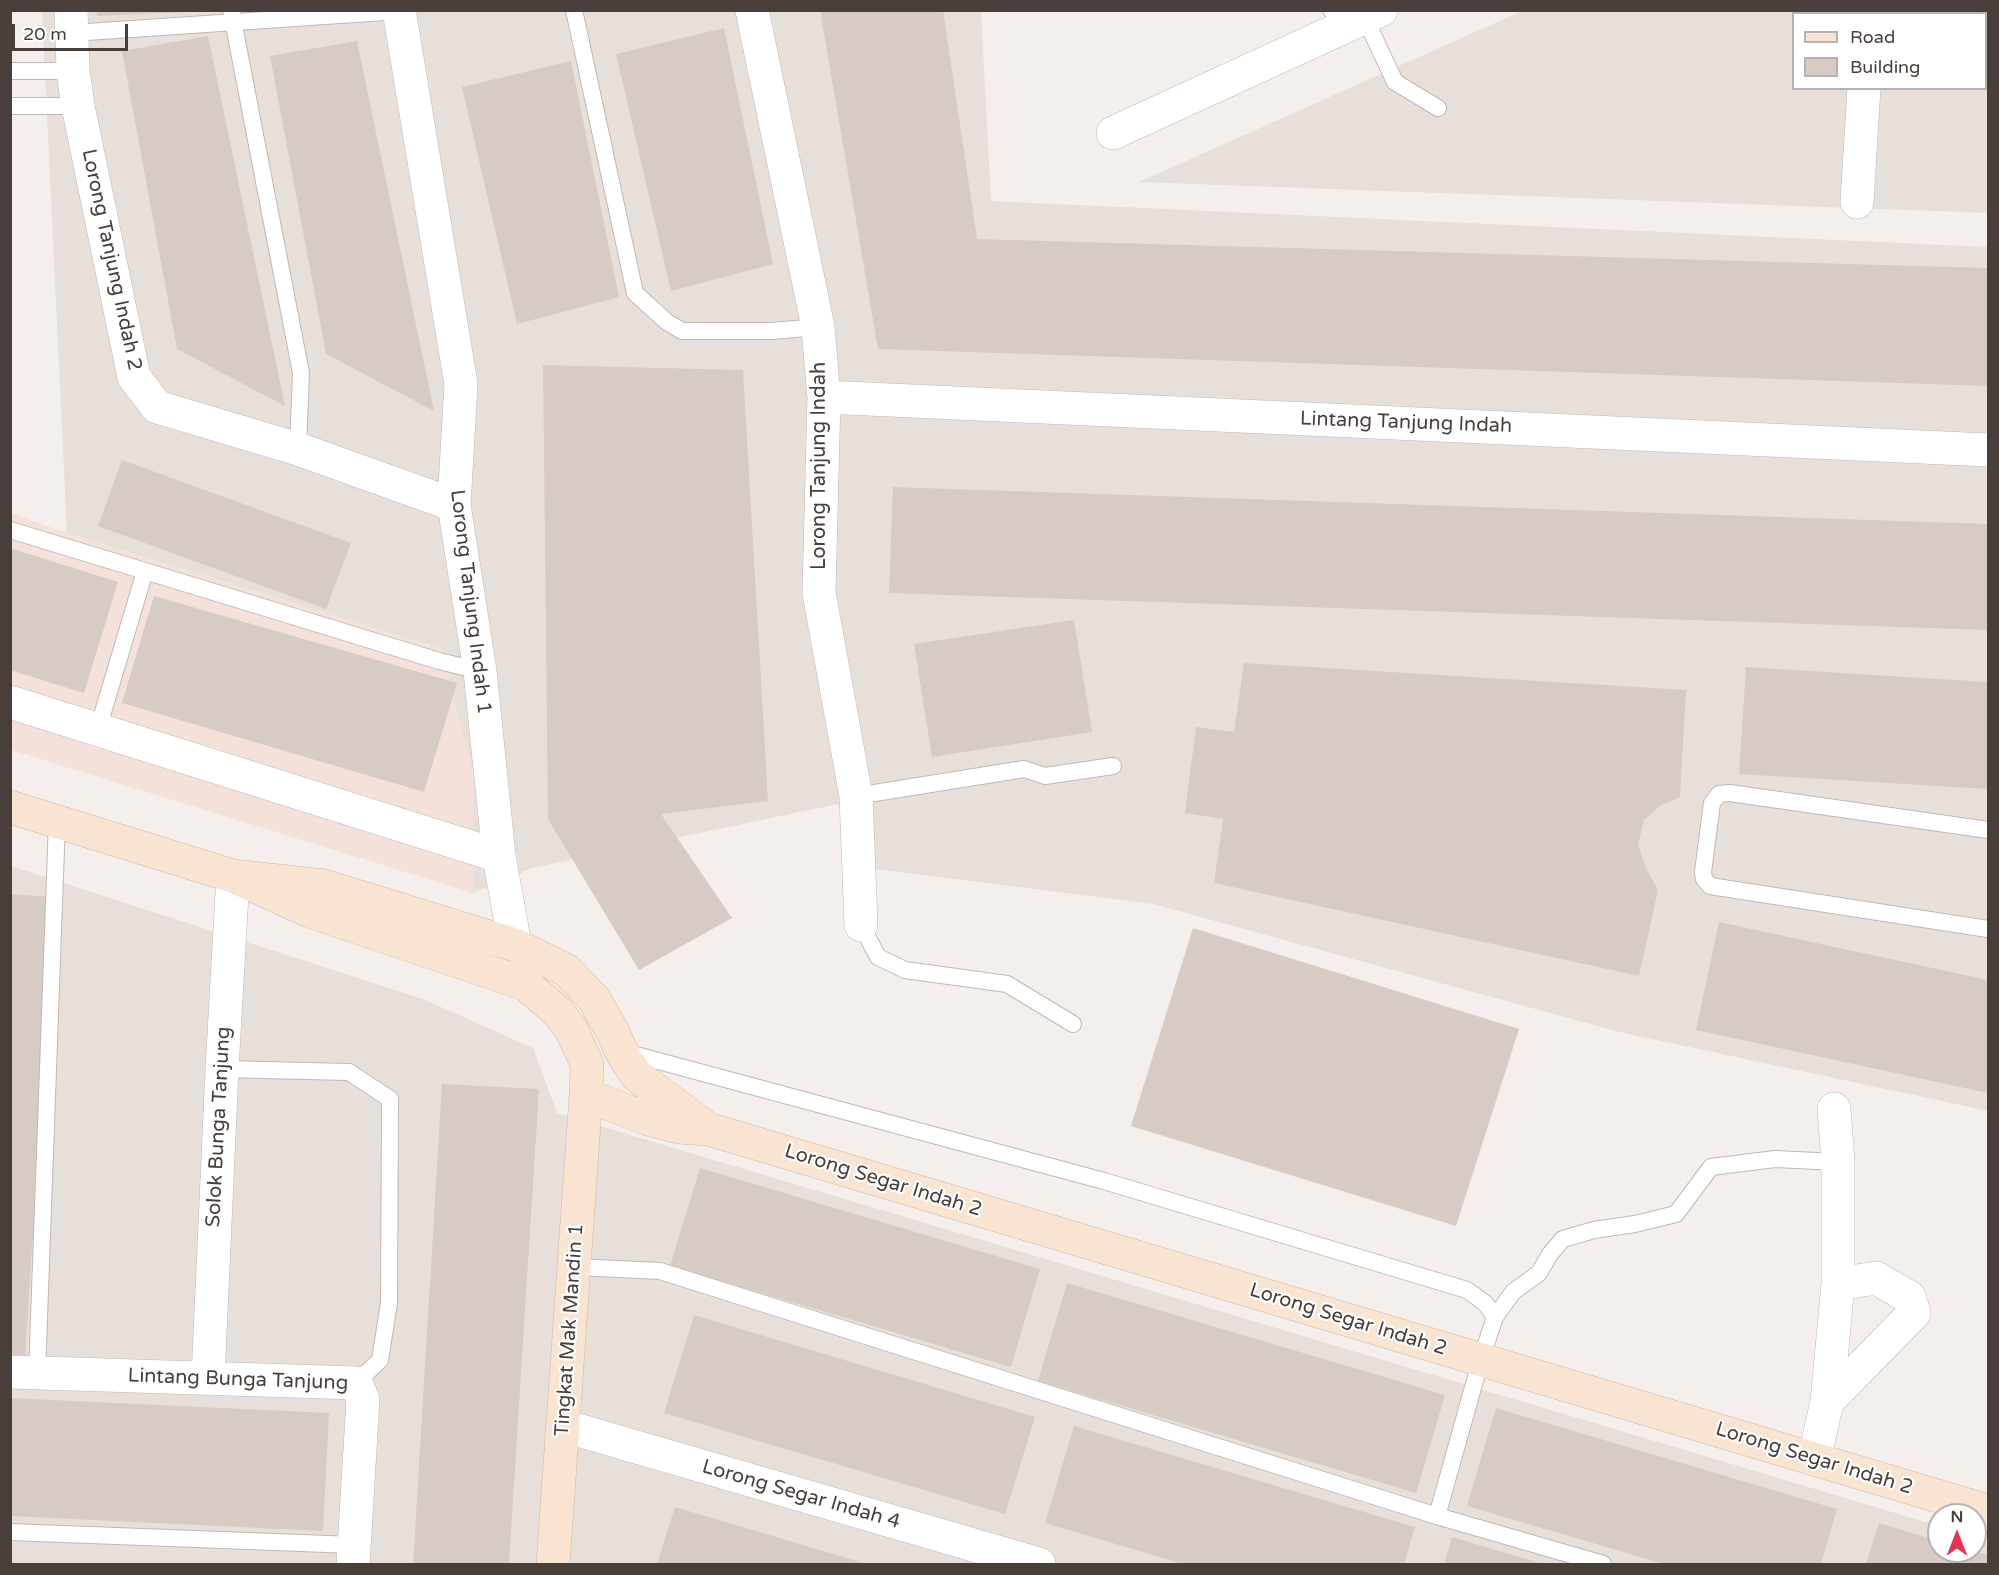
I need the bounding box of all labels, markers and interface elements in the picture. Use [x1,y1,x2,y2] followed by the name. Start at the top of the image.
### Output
[15,12,130,50] scale bar
[1792,12,1987,90] legend
[23,23,67,45] text: 20 m
[1850,26,1895,48] text: Road
[1850,56,1920,78] text: Building
[76,147,146,373] street label: Lorong Tanjung Indah 2
[808,362,832,570] street label: Lorong Tanjung Indah
[1299,407,1513,439] street label: Lintang Tanjung Indah
[444,488,496,716] street label: Lorong Tanjung Indah 1
[202,1026,236,1228] street label: Solok Bunga Tanjung
[781,1140,985,1222] street label: Lorong Segar Indah 2
[551,1223,589,1437] street label: Tingkat Mak Mandin 1
[1246,1279,1450,1361] street label: Lorong Segar Indah 2
[127,1364,349,1396] street label: Lintang Bunga Tanjung
[1712,1418,1916,1500] street label: Lorong Segar Indah 2
[699,1455,903,1535] street label: Lorong Segar Indah 4
[1927,1503,1987,1563] north arrow
[1951,1507,1963,1527] text: N

